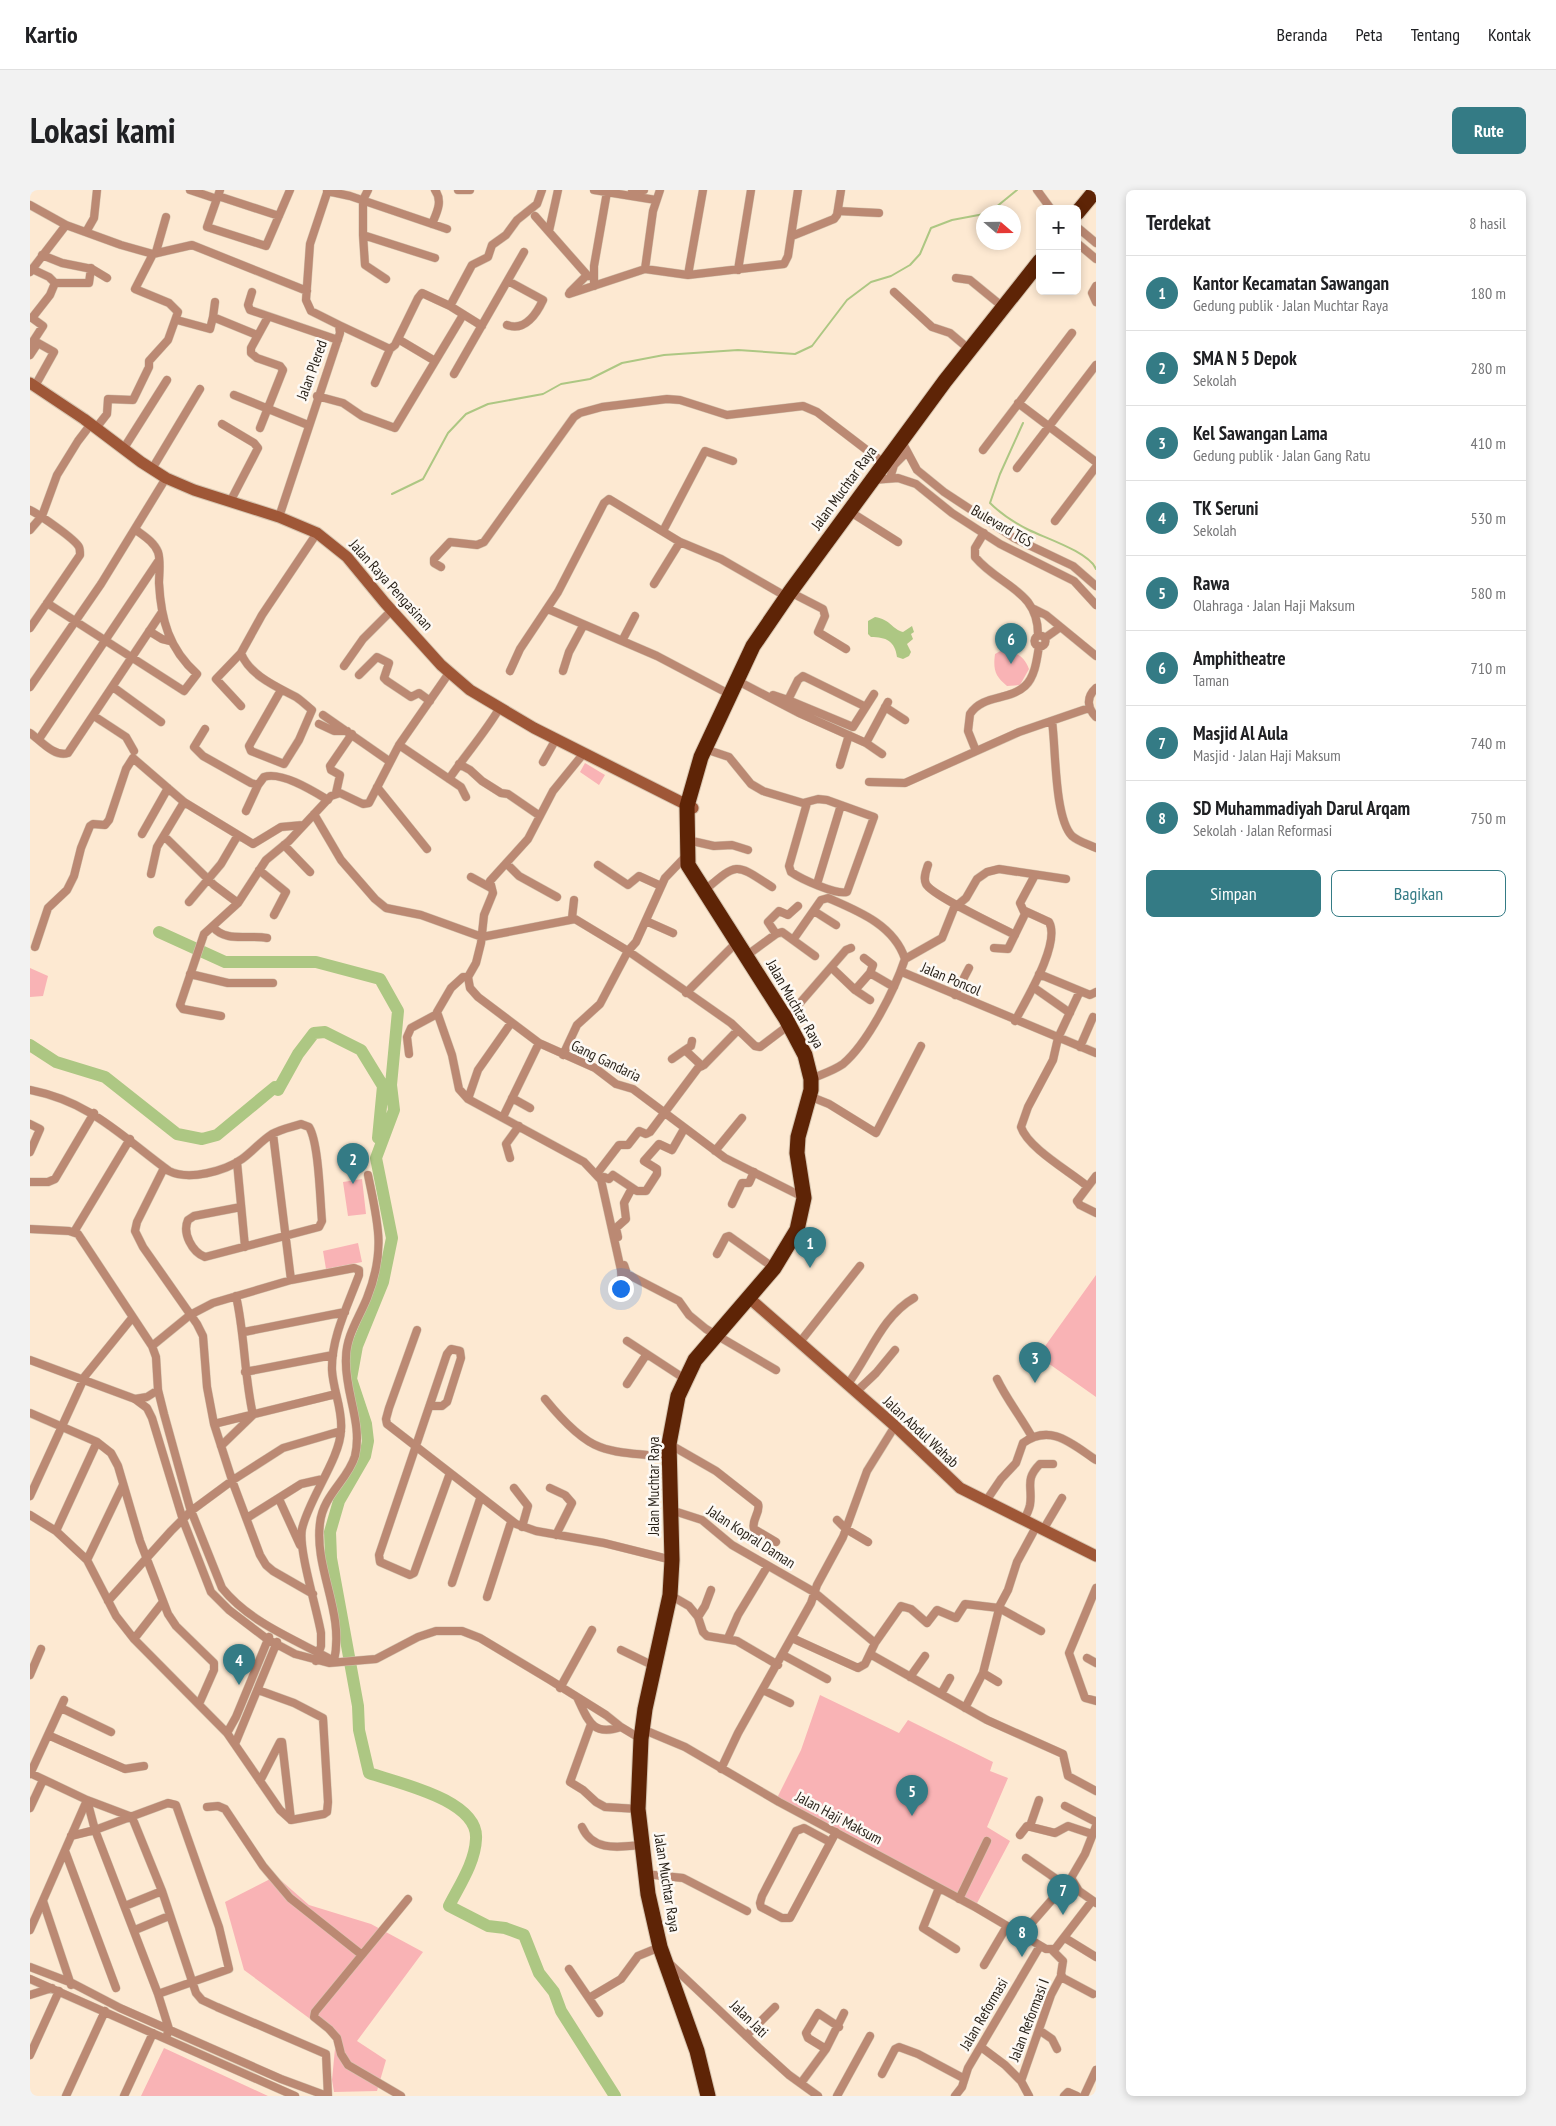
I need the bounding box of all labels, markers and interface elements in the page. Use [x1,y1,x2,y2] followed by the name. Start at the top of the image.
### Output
[25,19,78,50] text: Kartio
[1277,23,1327,46] text: Beranda
[1355,23,1383,46] text: Peta
[1411,23,1460,46] text: Tentang
[1488,23,1531,46] text: Kontak
[30,107,176,153] text: Lokasi kami
[1452,107,1526,154] button: Rute
[976,205,1021,250] north arrow
[1036,205,1081,295] map controls
[1036,205,1081,250] button: +
[1146,209,1211,236] text: Terdekat
[1469,213,1506,233] text: 8 hasil
[1036,250,1081,295] button: −
[1193,271,1389,295] text: Kantor Kecamatan Sawangan
[1158,283,1166,303] text: 1
[1471,283,1506,303] text: 180 m
[1193,295,1389,315] text: Gedung publik · Jalan Muchtar Raya
[292,337,331,403] street label: Jalan Plered
[1193,346,1297,370] text: SMA N 5 Depok
[1158,358,1166,378] text: 2
[1471,358,1506,378] text: 280 m
[1193,370,1237,390] text: Sekolah
[1193,421,1328,445] text: Kel Sawangan Lama
[1158,433,1166,453] text: 3
[1471,433,1506,453] text: 410 m
[806,442,880,534] street label: Jalan Muchtar Raya
[1193,445,1371,465] text: Gedung publik · Jalan Gang Ratu
[1193,496,1259,520] text: TK Seruni
[968,500,1037,551] street label: Bulevard TGS
[1158,508,1166,528] text: 4
[1471,508,1506,528] text: 530 m
[1193,520,1237,540] text: Sekolah
[345,534,437,634] street label: Jalan Raya Pengasinan
[1193,571,1230,595] text: Rawa
[1158,583,1166,603] text: 5
[1471,583,1506,603] text: 580 m
[1193,595,1355,615] text: Olahraga · Jalan Haji Maksum
[995,623,1027,664] pin: 6
[1193,646,1286,670] text: Amphitheatre
[1158,658,1166,678] text: 6
[1471,658,1506,678] text: 710 m
[1193,670,1229,690] text: Taman
[1193,721,1288,745] text: Masjid Al Aula
[1158,733,1166,753] text: 7
[1471,733,1506,753] text: 740 m
[1193,745,1341,765] text: Masjid · Jalan Haji Maksum
[1193,796,1410,820] text: SD Muhammadiyah Darul Arqam
[1158,808,1166,828] text: 8
[1471,808,1506,828] text: 750 m
[1193,820,1332,840] text: Sekolah · Jalan Reformasi
[1146,870,1321,917] button: Simpan
[1331,870,1506,917] button: Bagikan
[762,955,828,1051] street label: Jalan Muchtar Raya
[917,957,985,1000] street label: Jalan Poncol
[568,1035,644,1086] street label: Gang Gandaria
[337,1143,369,1184] pin: 2
[794,1227,826,1268] pin: 1
[608,1276,634,1302] your location
[1019,1342,1051,1383] pin: 3
[879,1391,963,1471] street label: Jalan Abdul Wahab
[644,1436,663,1537] street label: Jalan Muchtar Raya
[703,1500,799,1572] street label: Jalan Kopral Daman
[223,1644,255,1685] pin: 4
[896,1775,928,1816] pin: 5
[792,1786,886,1848] street label: Jalan Haji Maksum
[650,1831,685,1933] street label: Jalan Muchtar Raya
[1047,1874,1079,1915] pin: 7
[1006,1916,1038,1957] pin: 8
[955,1974,1012,2054] street label: Jalan Reformasi
[1004,1976,1053,2065] street label: Jalan Reformasi I
[726,1995,772,2041] street label: Jalan Jati

